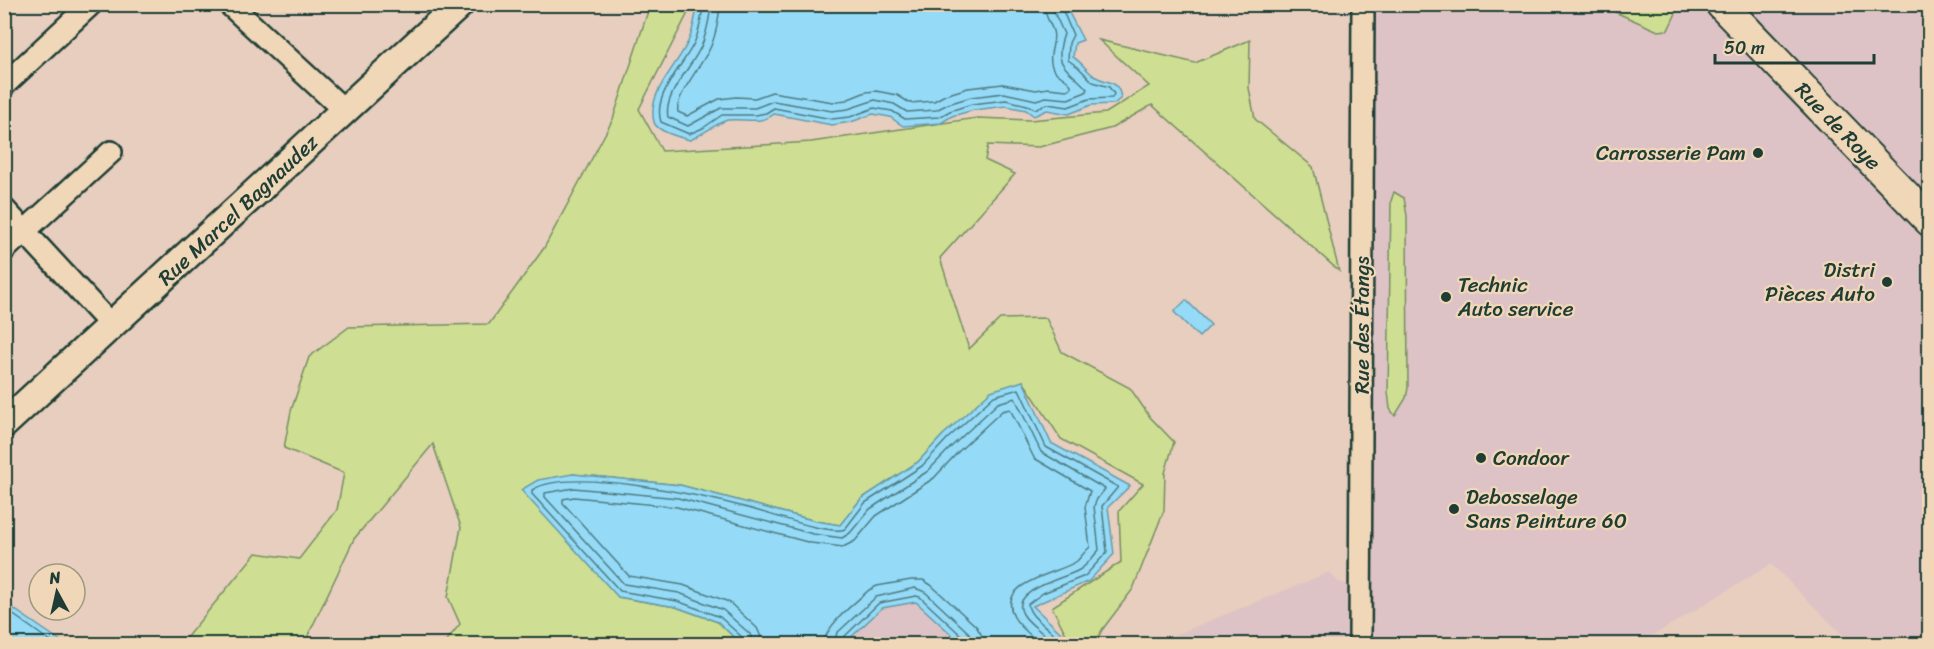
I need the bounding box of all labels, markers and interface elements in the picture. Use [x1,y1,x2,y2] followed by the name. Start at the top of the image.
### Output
[1715,27,1874,65] scale bar
[1724,32,1765,64] text: 50 m
[1785,73,1891,180] street label: Rue de Roye
[148,124,328,295] street label: Rue Marcel Bagnaudez
[1596,134,1746,172] place label: Carrosserie Pam
[1751,146,1765,160] marker: Carrosserie Pam
[1765,251,1876,313] place label: Distri Pièces Auto
[1343,256,1381,394] street label: Rue des Étangs
[1457,266,1574,328] place label: Technic Auto service
[1880,275,1894,289] marker: Distri Pièces Auto
[1439,290,1453,304] marker: Technic Auto service
[1493,439,1570,477] place label: Condoor
[1474,451,1488,465] marker: Condoor
[1466,478,1627,540] place label: Debosselage Sans Peinture 60
[1447,502,1461,516] marker: Debosselage Sans Peinture 60
[27,562,87,622] north arrow
[46,562,63,593] text: N

